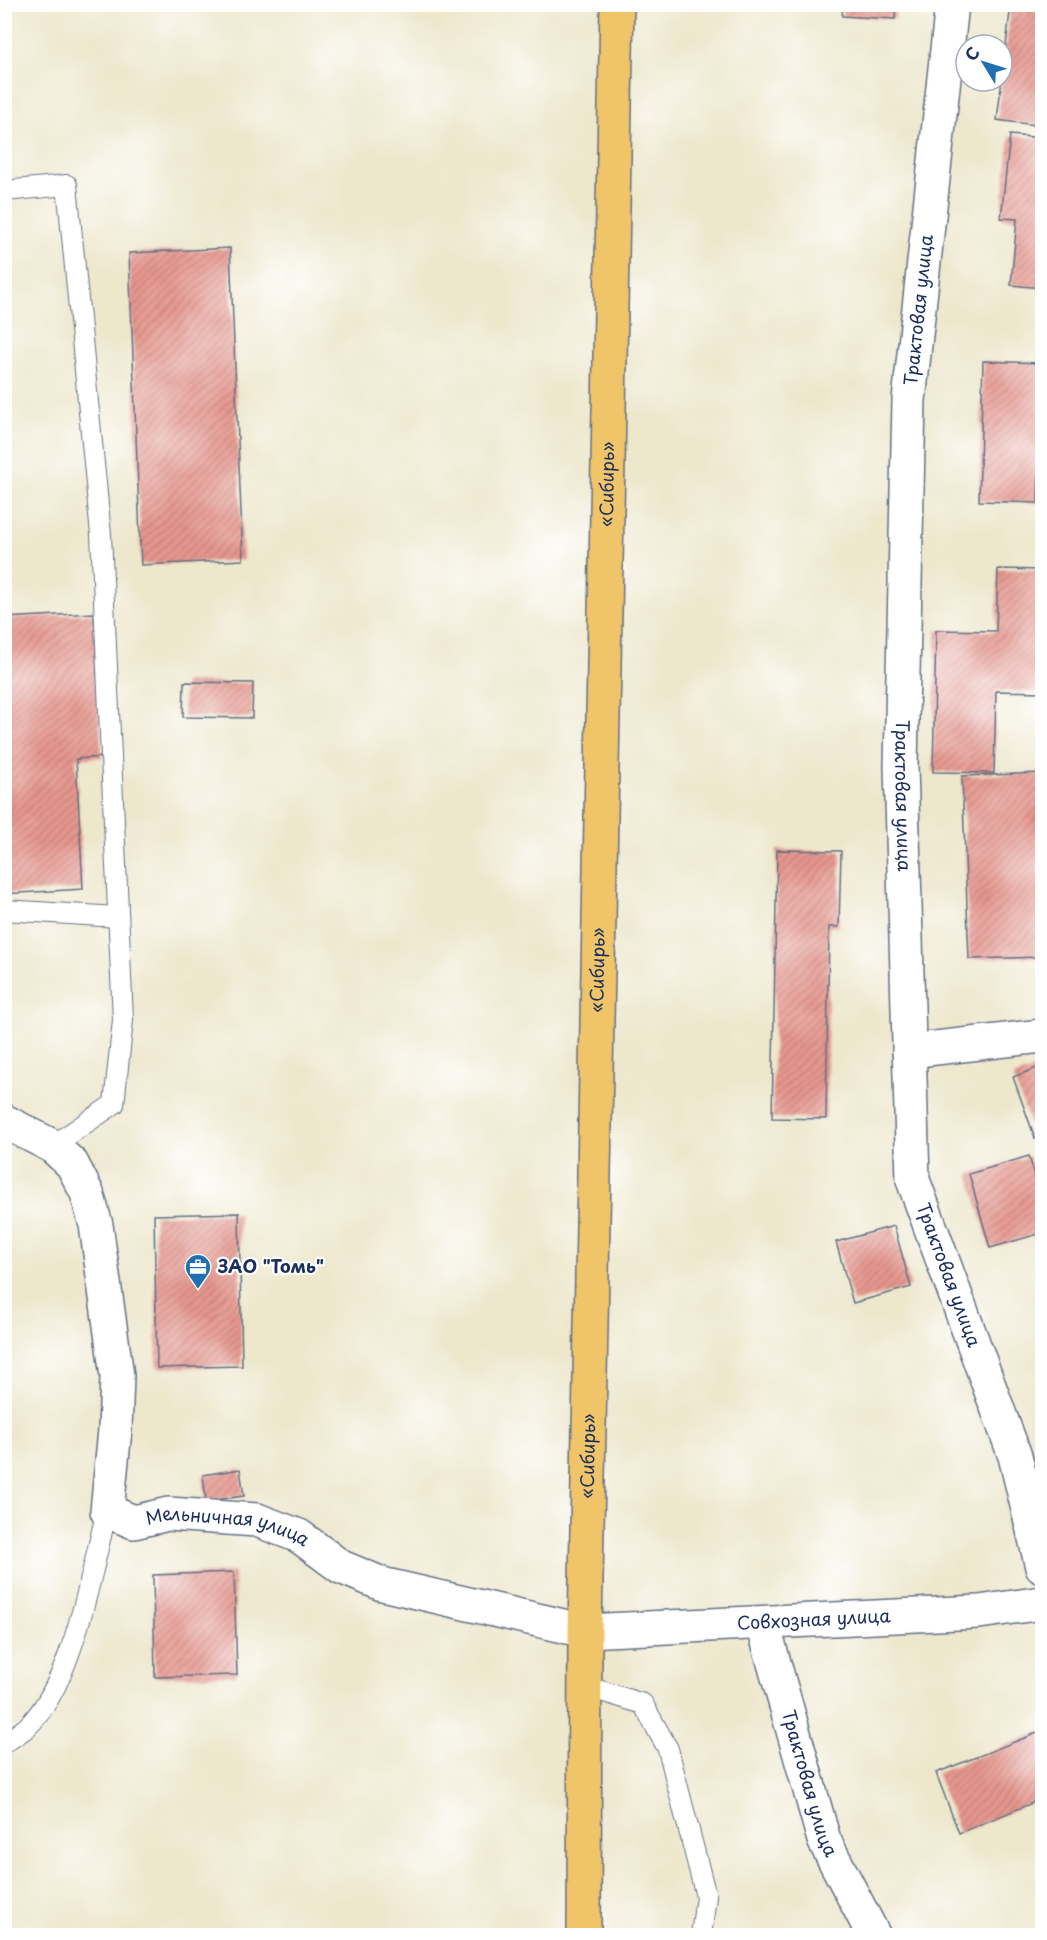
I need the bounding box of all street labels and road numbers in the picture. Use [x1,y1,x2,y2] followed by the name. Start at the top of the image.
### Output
[896,232,939,387] street label: Трактовая улица
[592,441,620,527] street label: «Сибирь»
[889,719,919,873] street label: Трактовая улица
[582,927,611,1013] street label: «Сибирь»
[911,1199,989,1351] street label: Трактовая улица
[573,1413,601,1499] street label: «Сибирь»
[143,1499,317,1552] street label: Мельничная улица
[736,1601,892,1636] street label: Совхозная улица
[776,1707,846,1862] street label: Трактовая улица

